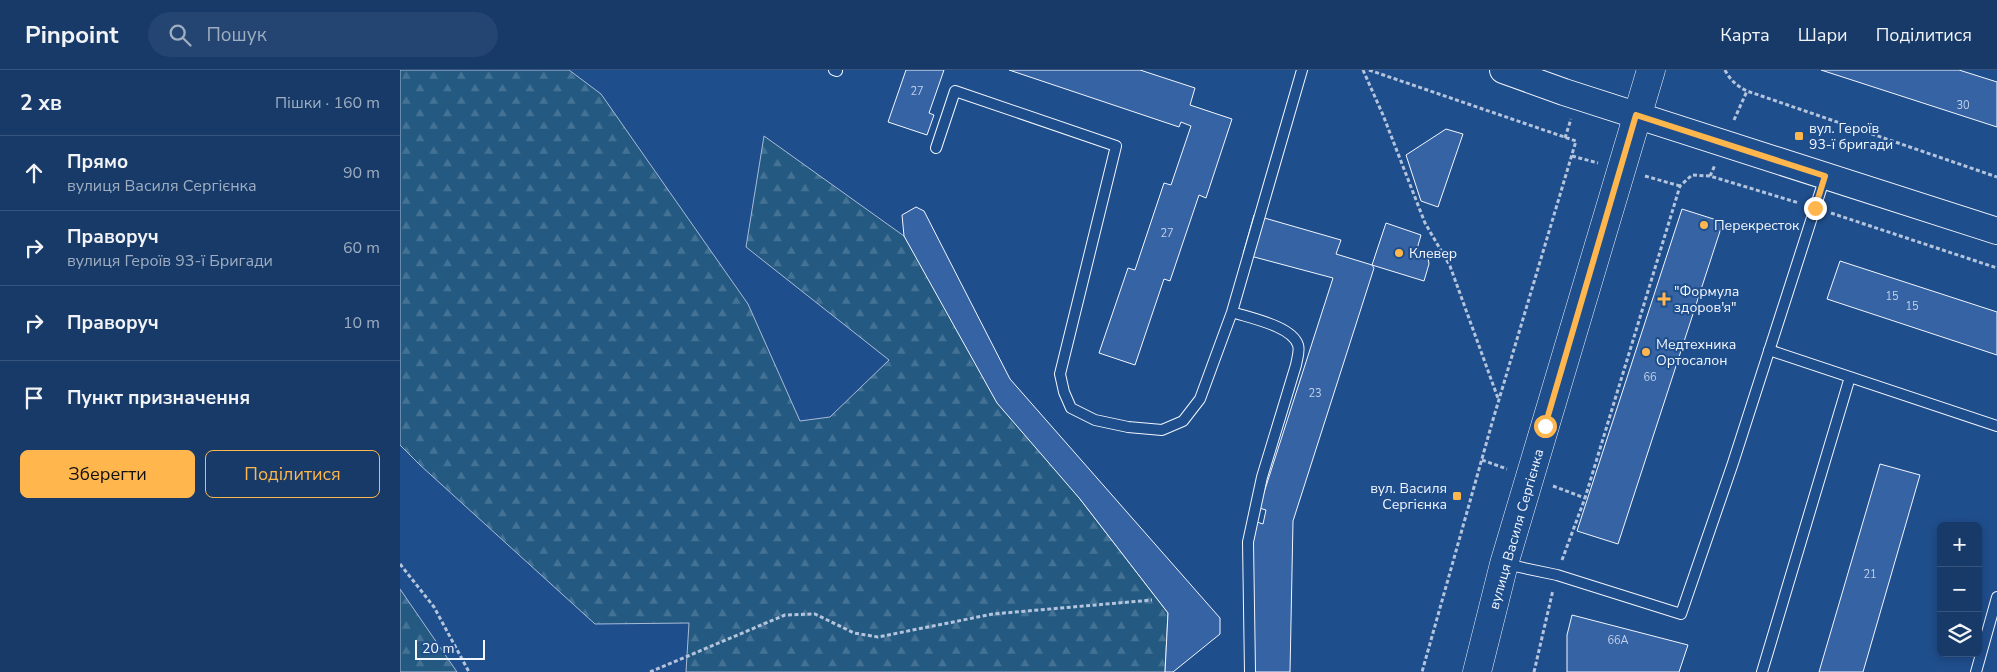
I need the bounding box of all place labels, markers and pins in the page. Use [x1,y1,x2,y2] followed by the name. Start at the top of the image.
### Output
[1809,119,1893,154] place label: вул. Героїв 93-ї бригади
[1793,130,1805,142] marker: вул. Героїв 93-ї бригади
[1714,216,1800,235] place label: Перекресток
[1698,219,1710,231] marker: Перекресток
[1409,244,1457,263] place label: Клевер
[1393,247,1405,259] marker: Клевер
[1674,282,1739,317] place label: "Формула здоров'я"
[1658,293,1670,305] marker: "Формула здоров'я"
[1656,335,1736,370] place label: Медтехника Ортосалон
[1640,346,1652,358] marker: Медтехника Ортосалон
[1370,479,1447,514] place label: вул. Василя Сергієнка
[1451,490,1463,502] marker: вул. Василя Сергієнка

